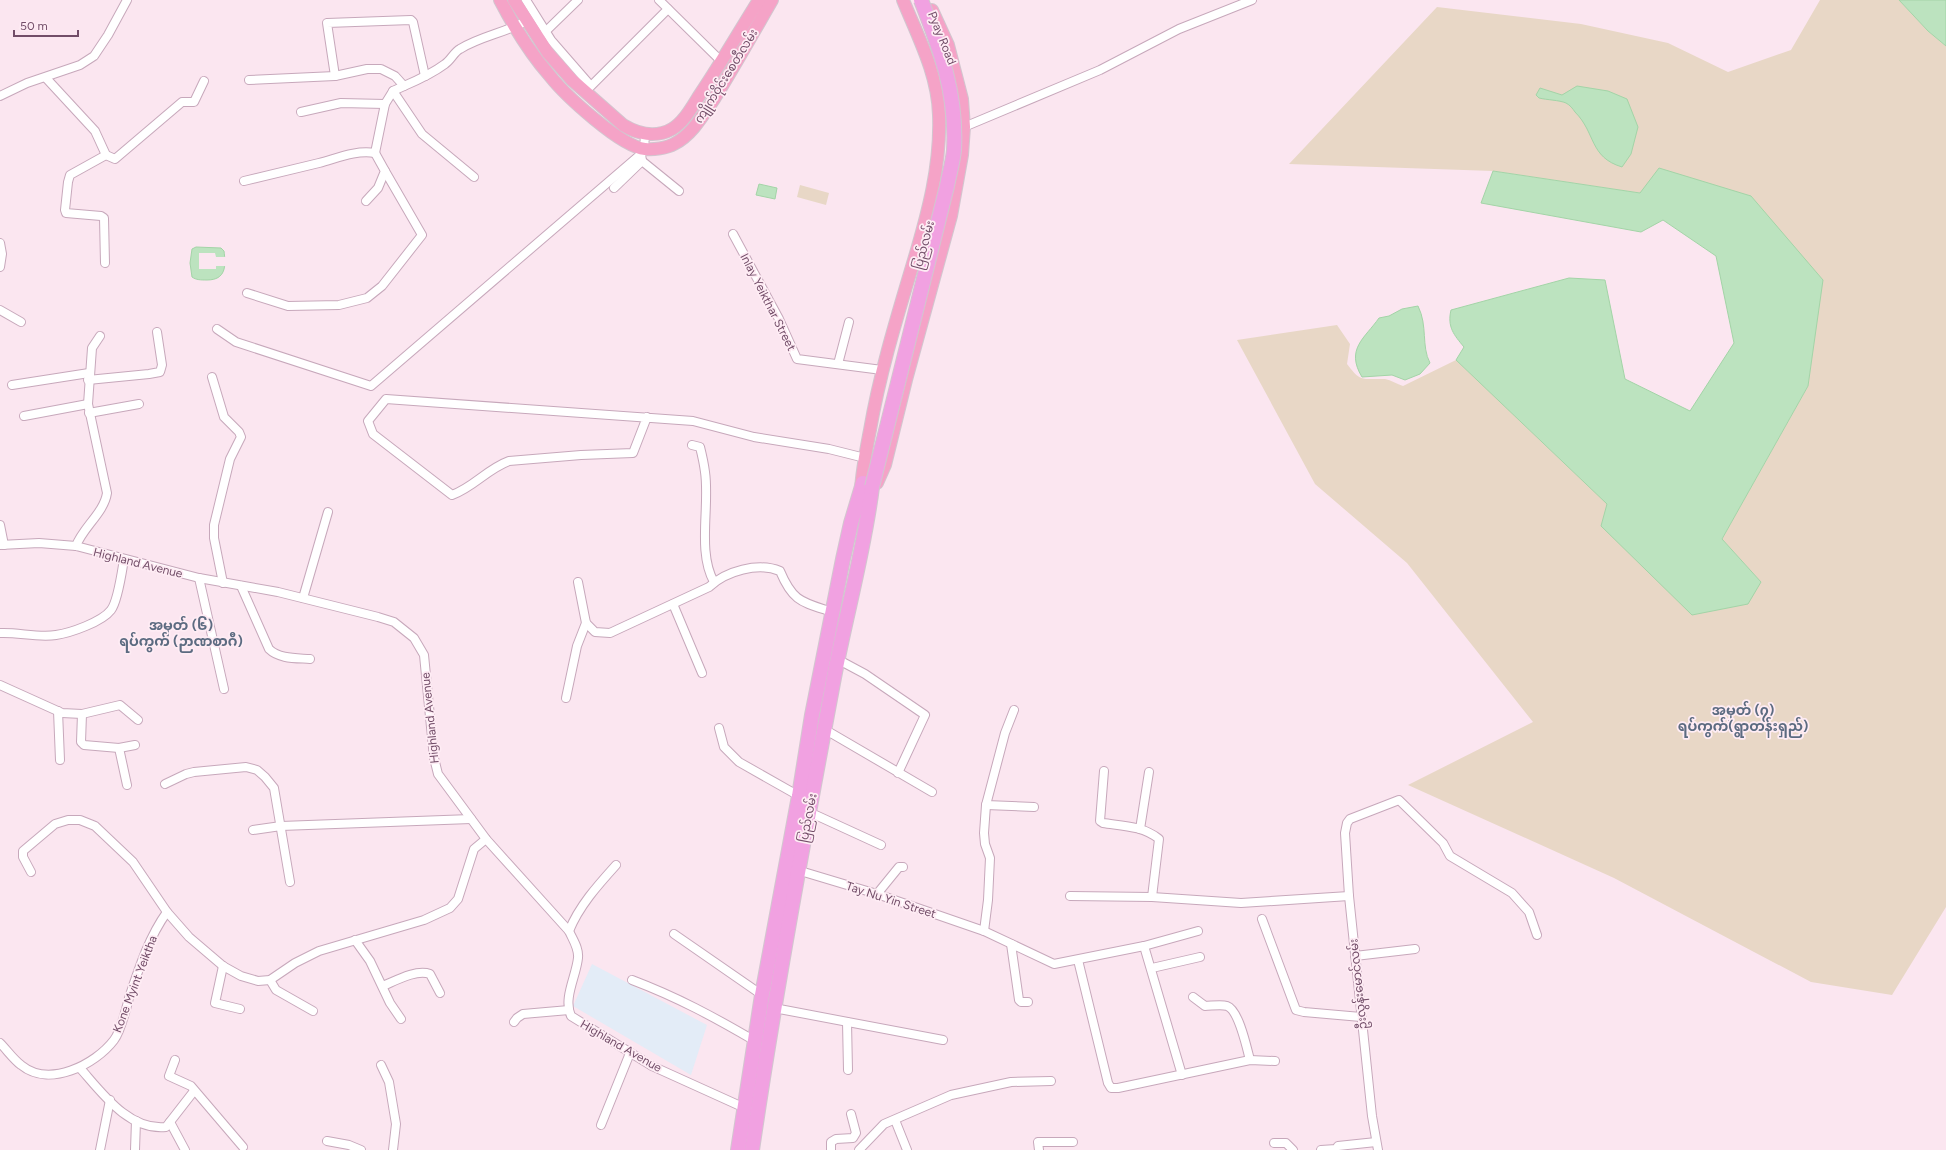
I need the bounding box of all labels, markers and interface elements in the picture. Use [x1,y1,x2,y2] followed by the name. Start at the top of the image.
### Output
[925,9,959,67] street label: Pyay Road
[14,12,78,38] scale bar
[20,19,48,33] text: 50 m
[690,25,763,127] street label: ကျိုက်ဝိုင်းစေတီလမ်း
[909,219,940,272] street label: ပြည်လမ်း
[737,251,799,354] street label: Inlay Yeikthar Street
[92,545,185,581] street label: Highland Avenue
[119,615,243,653] district label: အမှတ် (၆) ရပ်ကွက် (ဉာဏစာဂီ)
[418,671,442,764] street label: Highland Avenue
[1678,700,1808,738] district label: အမှတ် (၇) ရပ်ကွက်(ရွာတန်းရှည်)
[794,792,823,844] street label: ပြည်လမ်း
[844,879,938,921] street label: Tay Nu Yin Street
[110,933,160,1035] street label: Kone Myint Yeiktha
[1344,938,1373,1030] street label: ဦးလွန်းမောင်လမ်း
[578,1017,665,1075] street label: Highland Avenue

